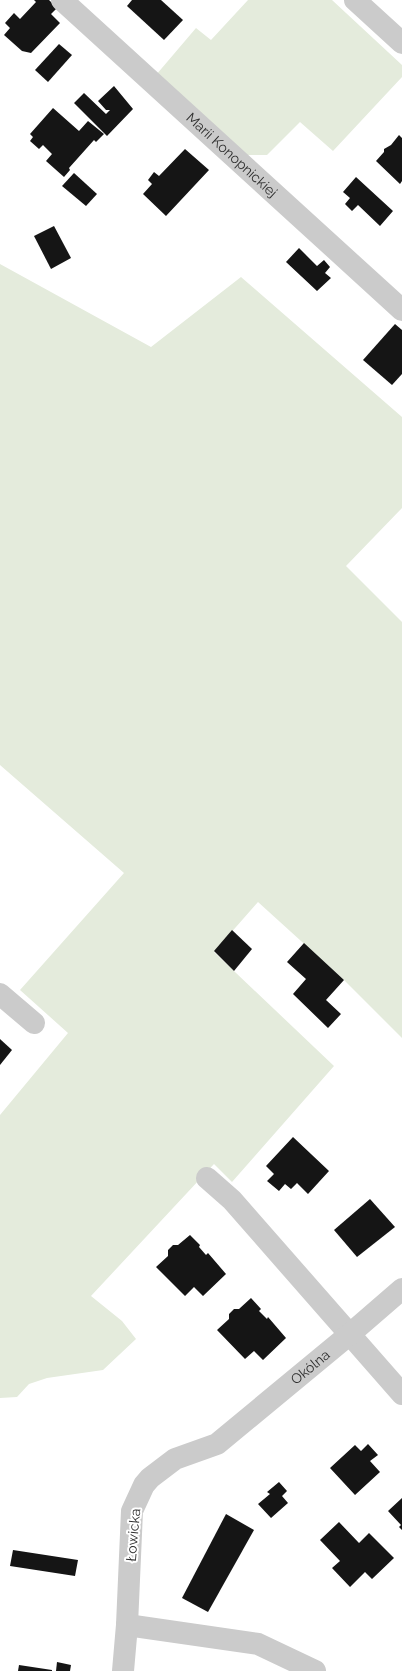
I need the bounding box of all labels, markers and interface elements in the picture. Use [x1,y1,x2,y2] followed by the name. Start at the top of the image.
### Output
[183,110,281,200] street label: Marii Konopnickiej
[287,1346,333,1388] street label: Okólna
[123,1508,143,1562] street label: Łowicka

